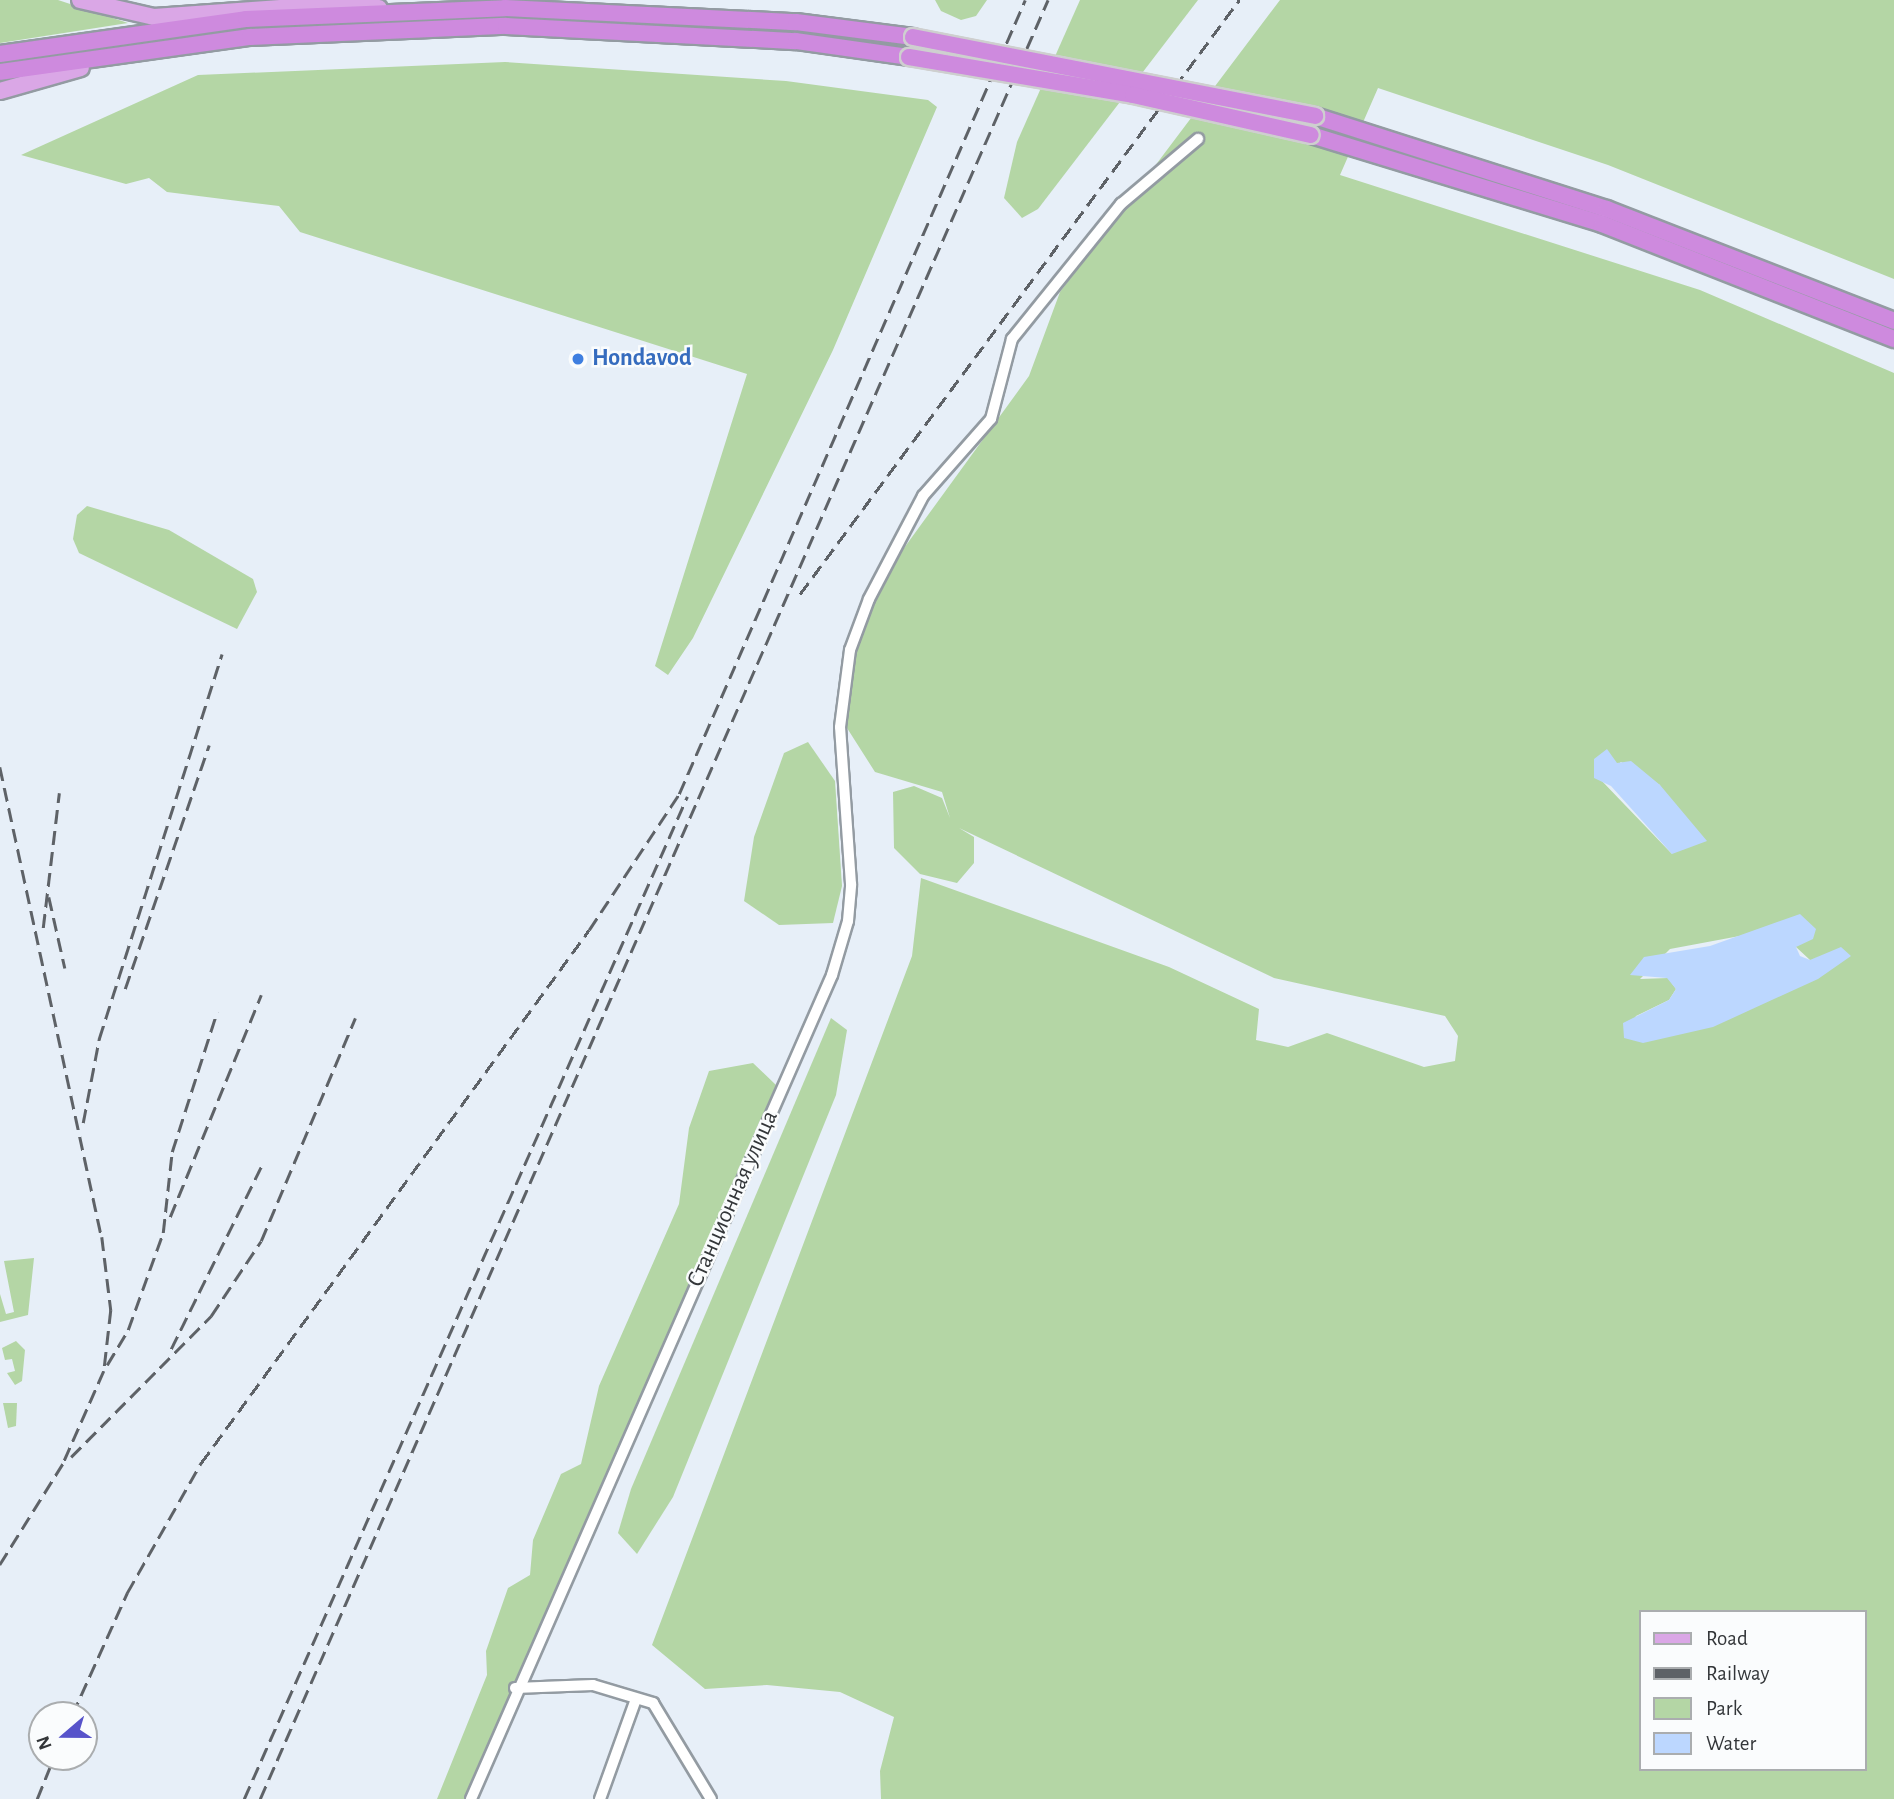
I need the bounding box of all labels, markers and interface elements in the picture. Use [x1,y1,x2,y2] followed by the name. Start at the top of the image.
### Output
[592,345,692,373] place label: Hondavod
[570,351,586,367] marker: Hondavod
[681,1106,785,1292] street label: Станционная улица
[1638,1610,1866,1771] legend
[1706,1628,1748,1649] text: Road
[1706,1663,1769,1684] text: Railway
[1706,1698,1742,1719] text: Park
[28,1701,98,1771] north arrow
[33,1733,56,1752] text: N
[1706,1733,1756,1754] text: Water

